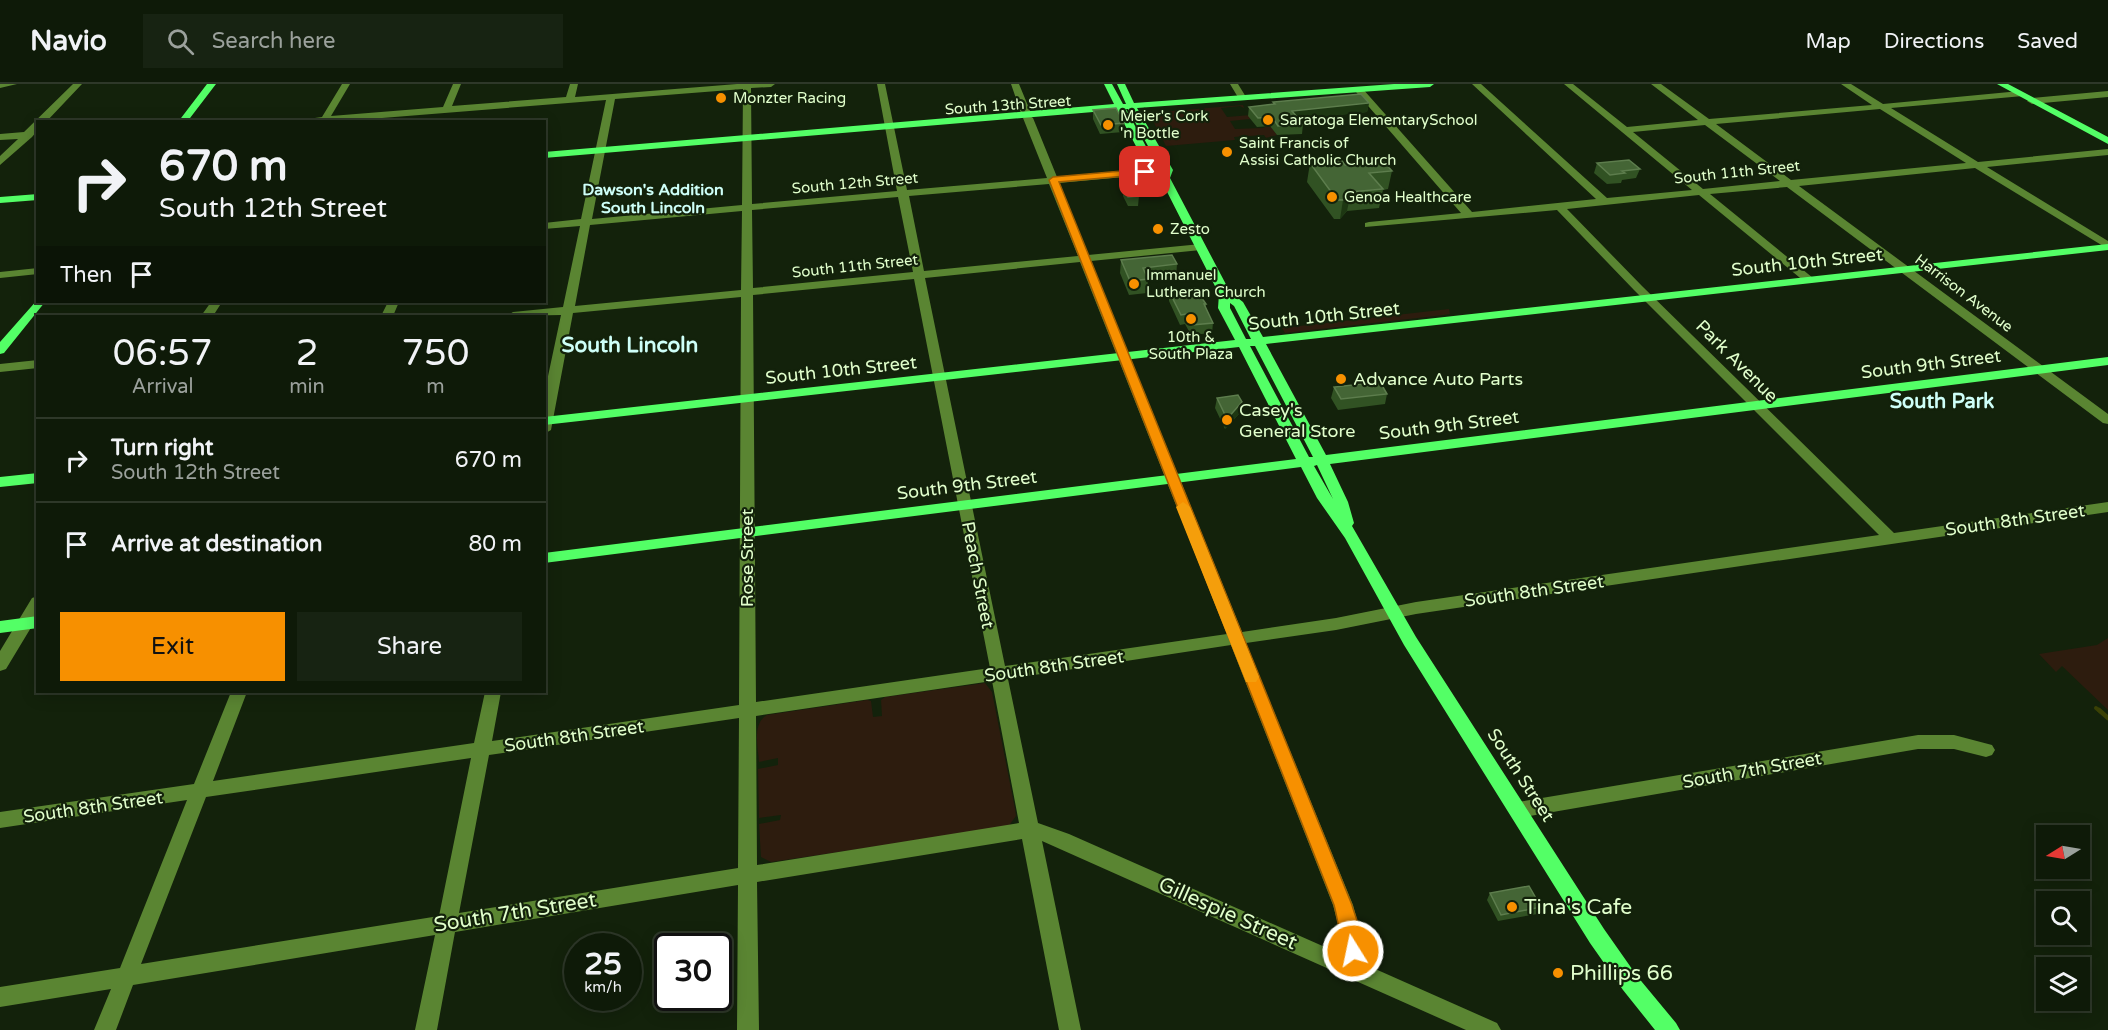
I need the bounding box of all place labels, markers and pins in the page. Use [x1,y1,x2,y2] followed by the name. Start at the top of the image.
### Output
[733,89,846,107] place label: Monzter Racing
[714,91,728,105] marker: Monzter Racing
[1120,107,1208,142] place label: Meier's Cork 'n Bottle
[1280,111,1478,129] place label: Saratoga ElementarySchool
[1261,113,1275,127] marker: Saratoga ElementarySchool
[1101,118,1115,132] marker: Meier's Cork 'n Bottle
[1239,134,1396,169] place label: Saint Francis of Assisi Catholic Church
[1220,145,1234,159] marker: Saint Francis of Assisi Catholic Church
[1119,146,1170,197] pin
[1344,188,1472,206] place label: Genoa Healthcare
[1325,190,1339,204] marker: Genoa Healthcare
[1170,220,1210,238] place label: Zesto
[1151,222,1165,236] marker: Zesto
[1146,266,1266,301] place label: Immanuel Lutheran Church
[1127,277,1141,291] marker: Immanuel Lutheran Church
[1184,312,1198,326] marker: 10th & South Plaza
[1149,328,1233,363] place label: 10th & South Plaza
[1353,368,1523,390] place label: Advance Auto Parts
[1334,372,1348,386] marker: Advance Auto Parts
[1239,399,1355,442] place label: Casey's General Store
[1220,413,1234,427] marker: Casey's General Store
[1524,895,1632,920] place label: Tina's Cafe
[1505,900,1519,914] marker: Tina's Cafe
[1570,961,1673,986] place label: Phillips 66
[1551,966,1565,980] marker: Phillips 66

